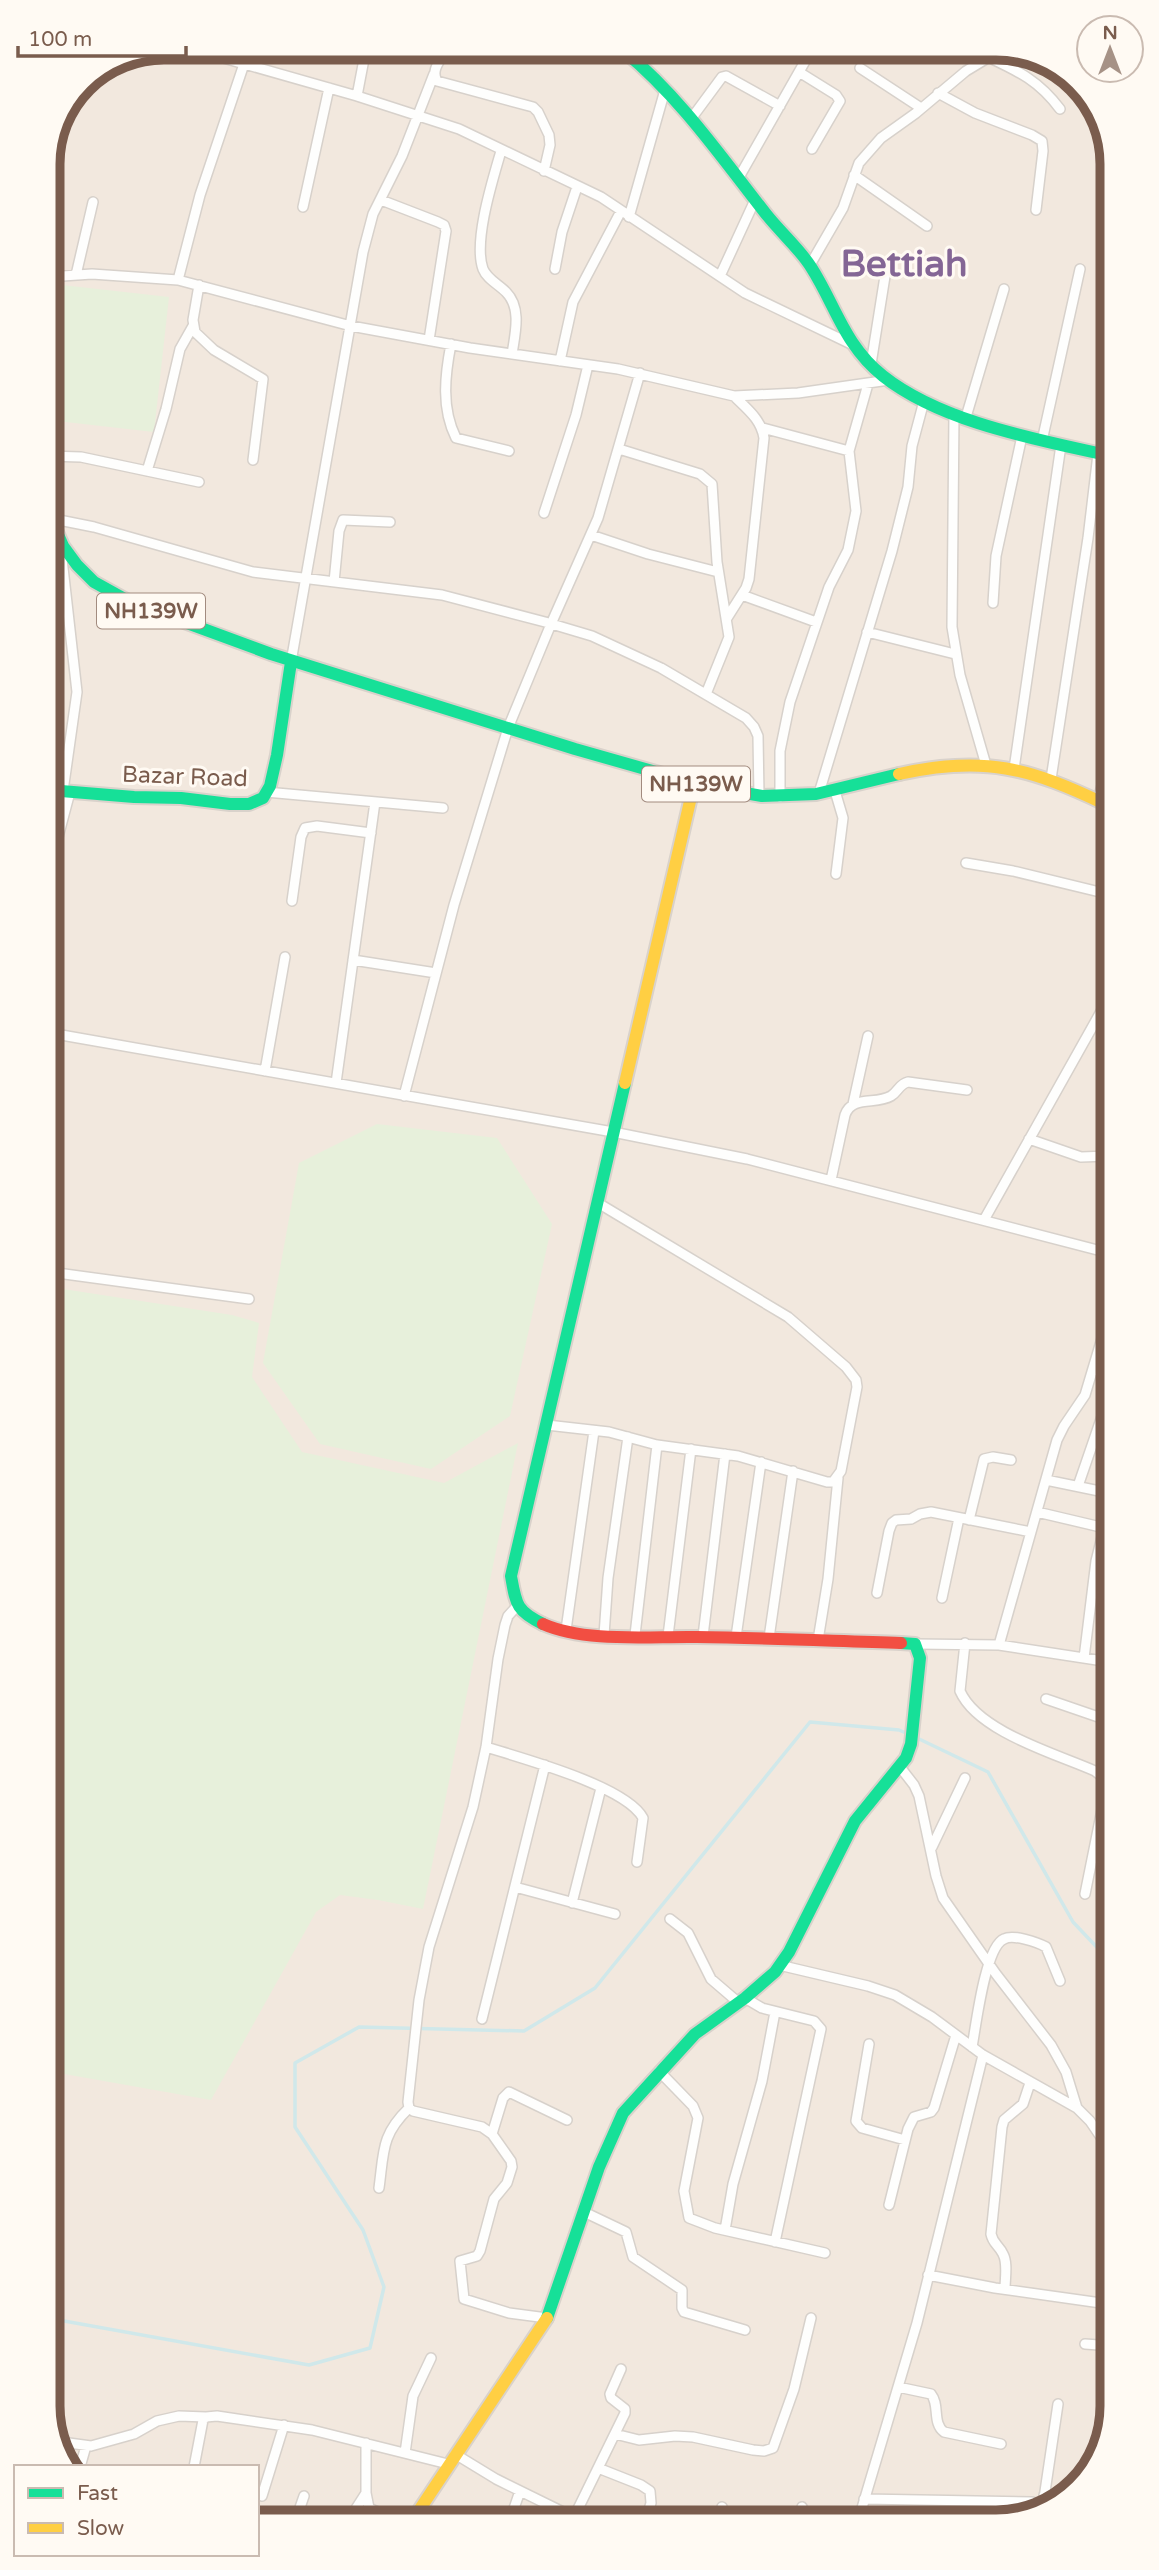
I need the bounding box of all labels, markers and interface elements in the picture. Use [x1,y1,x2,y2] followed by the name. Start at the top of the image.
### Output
[18,14,186,58] scale bar
[1075,14,1145,84] north arrow
[1102,22,1118,44] text: N
[28,27,92,52] text: 100 m
[840,242,968,287] district label: Bettiah
[97,594,205,628] road number: NH139W
[122,761,248,793] street label: Bazar Road
[642,766,750,802] road number: NH139W
[14,2465,259,2556] legend
[77,2481,118,2506] text: Fast
[77,2516,125,2541] text: Slow

